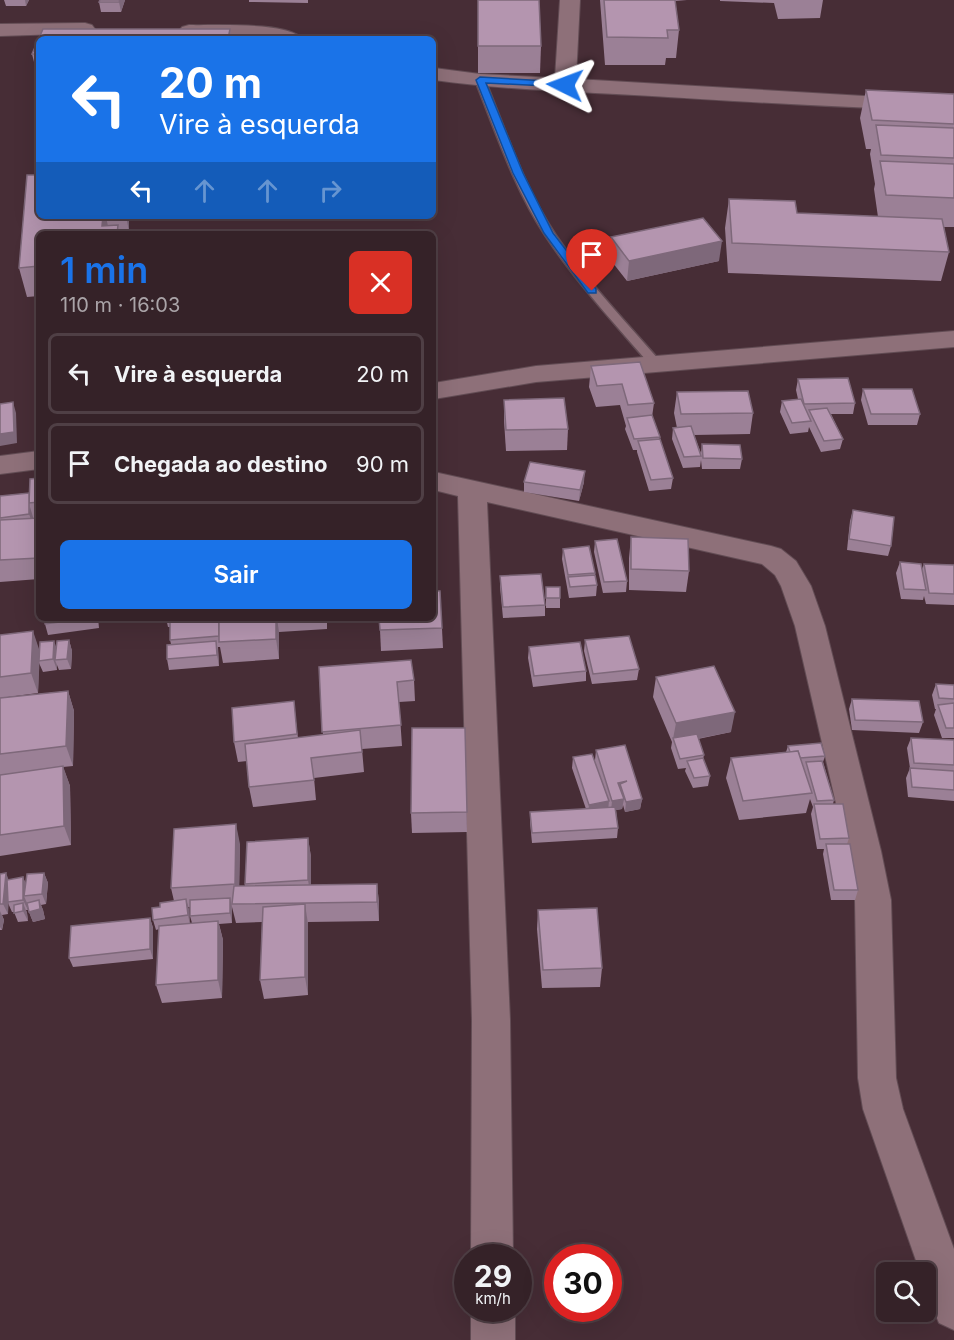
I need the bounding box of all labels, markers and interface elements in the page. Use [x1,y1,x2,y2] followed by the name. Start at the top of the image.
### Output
[533,53,597,117] position arrow
[159,57,262,108] text: 20 m
[60,60,138,138] icon: left
[159,108,360,141] text: Vire à esquerda
[125,174,158,207] icon: left
[188,174,221,207] icon: ahead
[251,174,284,207] icon: ahead
[314,174,347,207] icon: right
[566,229,617,291] pin
[575,238,608,271] icon: arrive
[60,248,148,292] text: 1 min
[349,251,412,314] button: close
[60,293,180,317] text: 110 m · 16:03
[63,357,96,390] icon: left
[114,361,282,387] text: Vire à esquerda
[356,361,409,387] text: 20 m
[63,447,96,480] icon: arrive
[114,451,328,477] text: Chegada ao destino
[356,451,409,477] text: 90 m
[60,540,412,609] button: Sair
[544,1244,622,1322] speed limit sign: 30
[474,1258,512,1294] text: 29
[876,1262,936,1322] map controls
[876,1262,936,1322] button: search
[475,1289,511,1308] text: km/h

